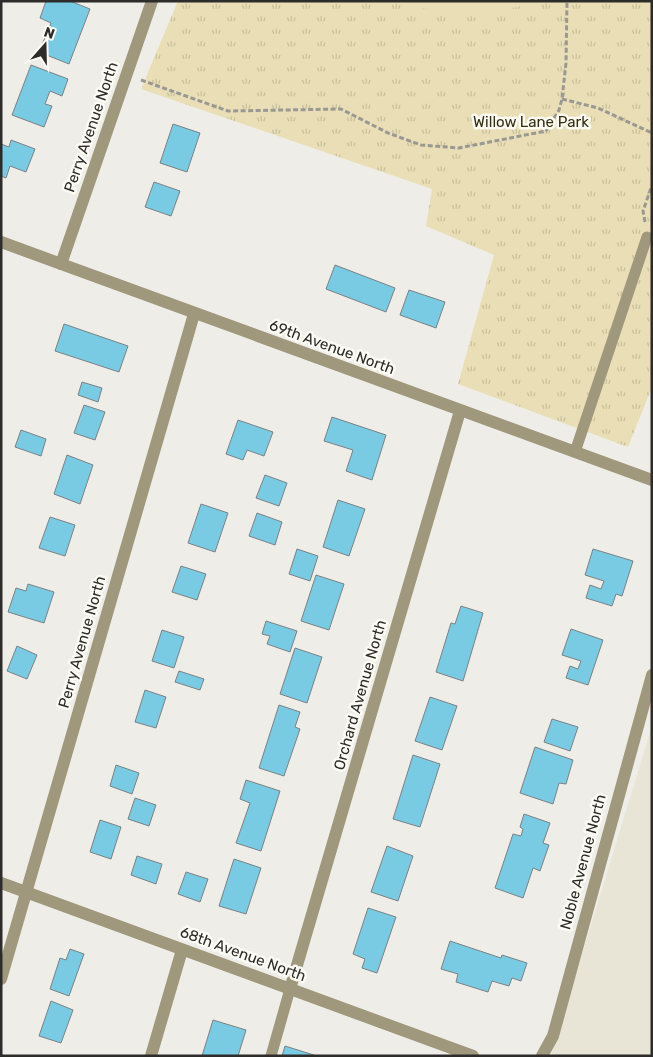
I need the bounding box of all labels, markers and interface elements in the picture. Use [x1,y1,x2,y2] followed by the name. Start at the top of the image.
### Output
[20,20,70,70] north arrow
[42,24,57,43] text: N
[60,60,122,194] street label: Perry Avenue North
[473,113,589,131] park label: Willow Lane Park
[267,316,397,378] street label: 69th Avenue North
[55,574,109,710] street label: Perry Avenue North
[330,618,390,772] street label: Orchard Avenue North
[556,792,610,932] street label: Noble Avenue North
[178,923,308,985] street label: 68th Avenue North

